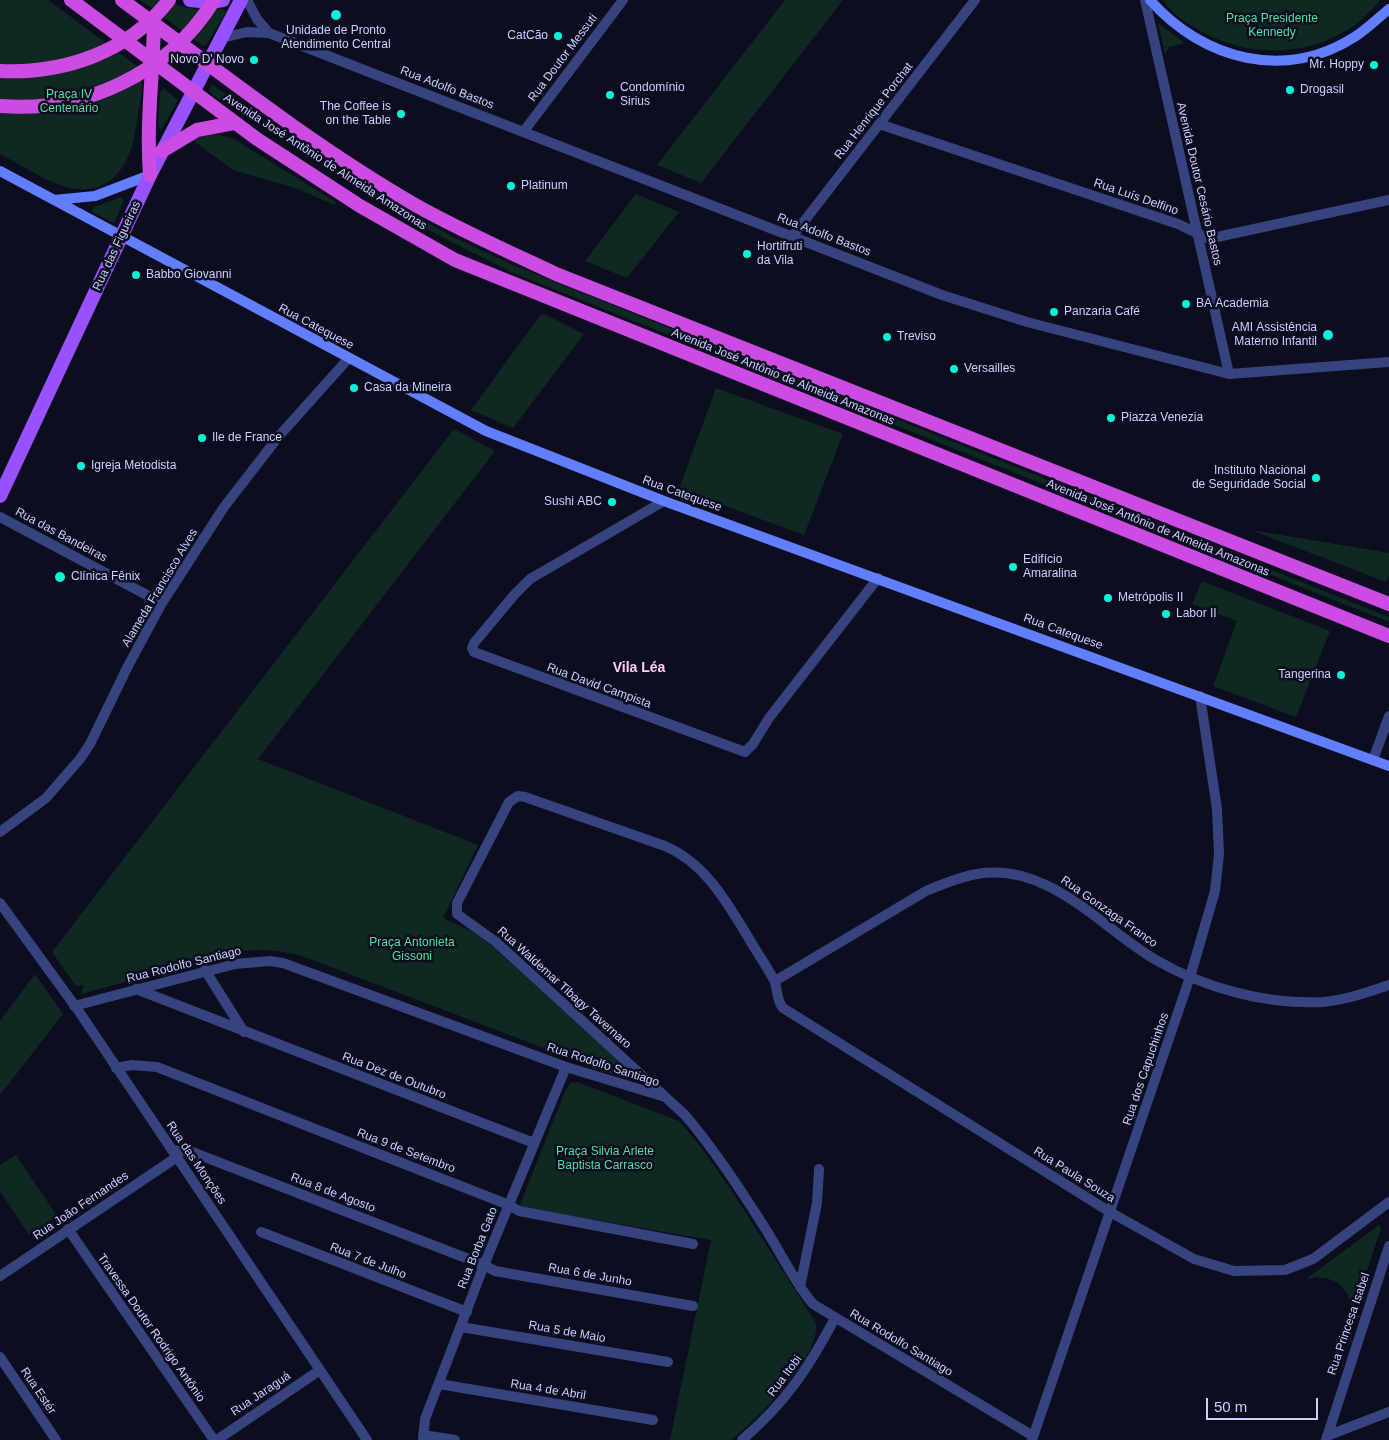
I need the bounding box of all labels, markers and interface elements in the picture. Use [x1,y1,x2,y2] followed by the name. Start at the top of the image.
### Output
[329,8,343,22] marker: Unidade de Pronto Atendimento Central
[525,11,601,105] street label: Rua Doutor Messuti
[1226,12,1318,40] park label: Praça Presidente Kennedy
[281,24,391,52] place label: Unidade de Pronto Atendimento Central
[507,29,548,43] place label: CatCão
[552,30,564,42] marker: CatCão
[170,53,244,67] place label: Novo D' Novo
[248,54,260,66] marker: Novo D' Novo
[1309,58,1364,72] place label: Mr. Hoppy
[1368,59,1380,71] marker: Mr. Hoppy
[832,60,916,162] street label: Rua Henrique Porchat
[398,63,496,113] street label: Rua Adolfo Bastos
[620,81,685,109] place label: Condomínio Sirius
[1300,83,1344,97] place label: Drogasil
[1284,84,1296,96] marker: Drogasil
[40,88,98,116] park label: Praça IV Centenário
[604,89,616,101] marker: Condomínio Sirius
[221,91,429,233] street label: Avenida José Antônio de Almeida Amazonas
[320,100,391,128] place label: The Coffee is on the Table
[1173,101,1225,267] street label: Avenida Doutor Cesário Bastos
[395,108,407,120] marker: The Coffee is on the Table
[1092,176,1180,218] street label: Rua Luís Delfino
[521,179,568,193] place label: Platinum
[505,180,517,192] marker: Platinum
[90,199,144,293] street label: Rua das Figueiras
[775,210,873,260] street label: Rua Adolfo Bastos
[757,240,802,268] place label: Hortifruti da Vila
[741,248,753,260] marker: Hortifruti da Vila
[146,268,231,282] place label: Babbo Giovanni
[130,269,142,281] marker: Babbo Giovanni
[1196,297,1269,311] place label: BA Academia
[1180,298,1192,310] marker: BA Academia
[276,301,356,353] street label: Rua Catequese
[1064,305,1140,319] place label: Panzaria Café
[1048,306,1060,318] marker: Panzaria Café
[1232,321,1317,349] place label: AMI Assistência Materno Infantil
[669,326,897,428] street label: Avenida José Antônio de Almeida Amazonas
[1321,328,1335,342] marker: AMI Assistência Materno Infantil
[897,330,936,344] place label: Treviso
[881,331,893,343] marker: Treviso
[964,362,1015,376] place label: Versailles
[948,363,960,375] marker: Versailles
[364,381,451,395] place label: Casa da Mineira
[348,382,360,394] marker: Casa da Mineira
[1121,411,1203,425] place label: Piazza Venezia
[1105,412,1117,424] marker: Piazza Venezia
[212,431,282,445] place label: Ile de France
[196,432,208,444] marker: Ile de France
[91,459,176,473] place label: Igreja Metodista
[75,460,87,472] marker: Igreja Metodista
[1192,464,1306,492] place label: Instituto Nacional de Seguridade Social
[1310,472,1322,484] marker: Instituto Nacional de Seguridade Social
[640,473,724,515] street label: Rua Catequese
[1044,477,1272,579] street label: Avenida José Antônio de Almeida Amazonas
[544,495,602,509] place label: Sushi ABC
[606,496,618,508] marker: Sushi ABC
[13,505,109,565] street label: Rua das Bandeiras
[119,526,201,650] street label: Alameda Francisco Alves
[1023,553,1077,581] place label: Edifício Amaralina
[1007,561,1019,573] marker: Edifício Amaralina
[53,570,67,584] marker: Clínica Fênix
[71,570,140,584] place label: Clínica Fênix
[1118,591,1183,605] place label: Metrópolis II
[1102,592,1114,604] marker: Metrópolis II
[1176,607,1217,621] place label: Labor II
[1160,608,1172,620] marker: Labor II
[1021,611,1105,653] street label: Rua Catequese
[545,660,653,712] street label: Rua David Campista
[613,660,665,676] district label: Vila Léa
[1278,668,1331,682] place label: Tangerina
[1335,669,1347,681] marker: Tangerina
[1058,873,1160,951] street label: Rua Gonzaga Franco
[494,924,634,1052] street label: Rua Waldemar Tibagy Tavernaro
[369,936,455,964] park label: Praça Antonieta Gissoni
[125,944,243,986] street label: Rua Rodolfo Santiago
[1120,1011,1172,1127] street label: Rua dos Capuchinhos
[545,1040,661,1090] street label: Rua Rodolfo Santiago
[340,1050,448,1102] street label: Rua Dez de Outubro
[163,1119,229,1207] street label: Rua das Monções
[355,1126,457,1176] street label: Rua 9 de Setembro
[1031,1144,1117,1206] street label: Rua Paula Souza
[556,1145,654,1173] park label: Praça Silvia Arlete Baptista Carrasco
[31,1169,131,1243] street label: Rua João Fernandes
[289,1170,377,1216] street label: Rua 8 de Agosto
[455,1205,501,1291] street label: Rua Borba Gato
[328,1240,408,1282] street label: Rua 7 de Julho
[94,1251,208,1405] street label: Travessa Doutor Rodrigo Antônio
[547,1261,633,1289] street label: Rua 6 de Junho
[1325,1271,1373,1377] street label: Rua Princesa Isabel
[847,1307,955,1379] street label: Rua Rodolfo Santiago
[527,1318,607,1346] street label: Rua 5 de Maio
[765,1352,805,1400] street label: Rua Itobi
[17,1365,59,1417] street label: Rua Estér
[228,1369,294,1419] street label: Rua Jaraguá
[509,1377,587,1403] street label: Rua 4 de Abril
[1209,1388,1322,1420] scale bar
[1214,1398,1247,1415] text: 50 m

